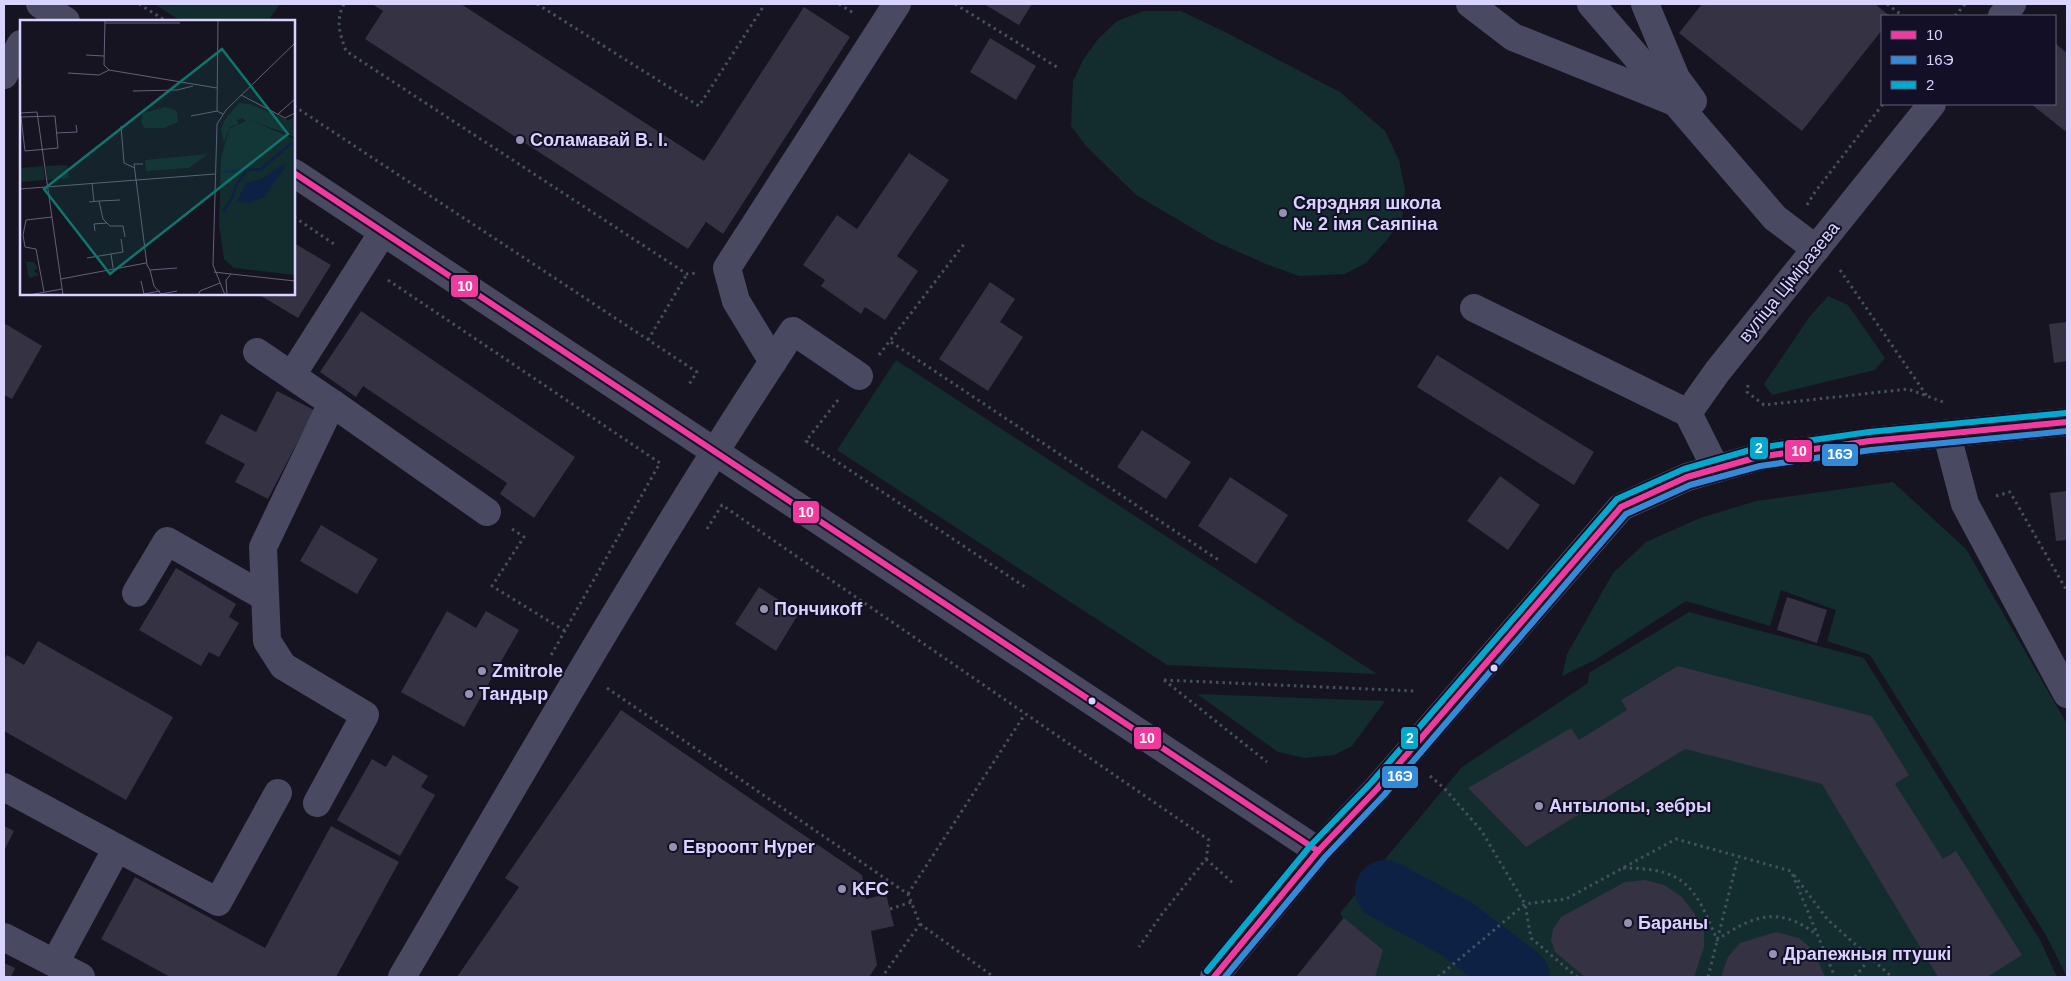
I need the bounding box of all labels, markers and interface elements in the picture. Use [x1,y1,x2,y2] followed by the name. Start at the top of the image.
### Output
[1881,15,2056,105] legend
[20,20,295,295] inset map
[1926,26,1943,43] text: 10
[1926,51,1954,68] text: 16Э
[1926,76,1934,93] text: 2
[530,130,668,150] place label: Соламавай В. І.
[514,134,526,146] marker: Соламавай В. І.
[1293,193,1442,234] place label: Сярэдняя школа № 2 імя Саяпіна
[1277,207,1289,219] marker: Сярэдняя школа № 2 імя Саяпіна
[1734,217,1844,346] street label: вуліца Ціміразева
[450,274,479,298] line badge: 10
[457,278,473,294] text: 10
[1749,436,1769,460] line badge: 2
[1784,439,1813,463] line badge: 10
[1755,440,1763,456] text: 2
[1791,443,1807,459] text: 10
[1821,443,1859,467] line badge: 16Э
[1827,446,1853,462] text: 16Э
[792,500,820,524] line badge: 10
[798,504,814,520] text: 10
[774,599,863,619] place label: Пончикoff
[758,603,770,615] marker: Пончикoff
[492,661,563,681] place label: Zmitrole
[1489,663,1499,673] unlabelled marker
[476,665,488,677] marker: Zmitrole
[479,684,548,704] place label: Тандыр
[463,688,475,700] marker: Тандыр
[1087,696,1097,706] unlabelled marker
[1133,726,1162,750] line badge: 10
[1400,726,1419,750] line badge: 2
[1139,730,1155,746] text: 10
[1406,730,1414,746] text: 2
[1381,765,1419,789] line badge: 16Э
[1387,768,1413,784] text: 16Э
[1549,796,1711,816] place label: Антылопы, зебры
[1533,800,1545,812] marker: Антылопы, зебры
[683,837,815,857] place label: Евроопт Hyper
[667,841,679,853] marker: Евроопт Hyper
[852,879,889,899] place label: KFC
[836,883,848,895] marker: KFC
[1638,913,1708,933] place label: Бараны
[1622,917,1634,929] marker: Бараны
[1783,944,1951,964] place label: Драпежныя птушкі
[1767,948,1779,960] marker: Драпежныя птушкі

